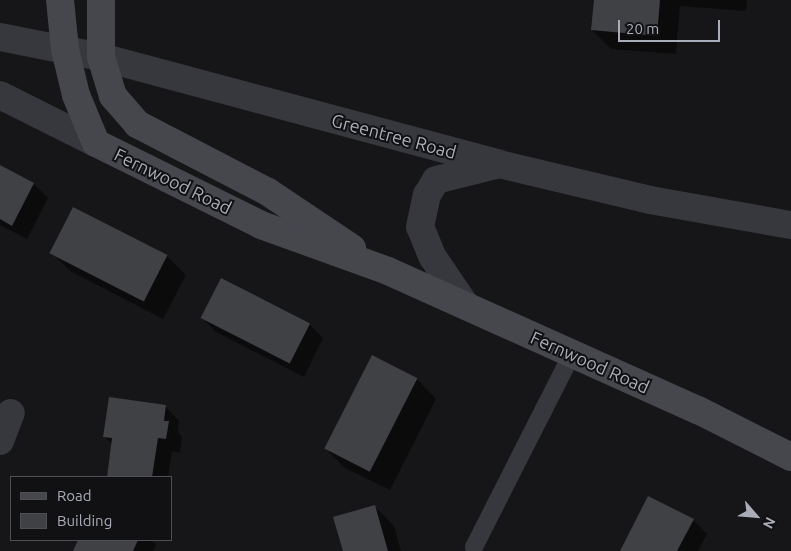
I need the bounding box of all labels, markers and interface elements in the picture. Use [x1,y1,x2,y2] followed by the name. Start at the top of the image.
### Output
[621,10,724,42] scale bar
[626,20,659,37] text: 20 m
[329,109,459,163] street label: Greentree Road
[111,143,235,219] street label: Fernwood Road
[527,326,653,398] street label: Fernwood Road
[10,476,172,541] legend
[57,487,92,504] text: Road
[731,491,781,541] north arrow
[57,512,112,529] text: Building
[760,515,779,531] text: N

